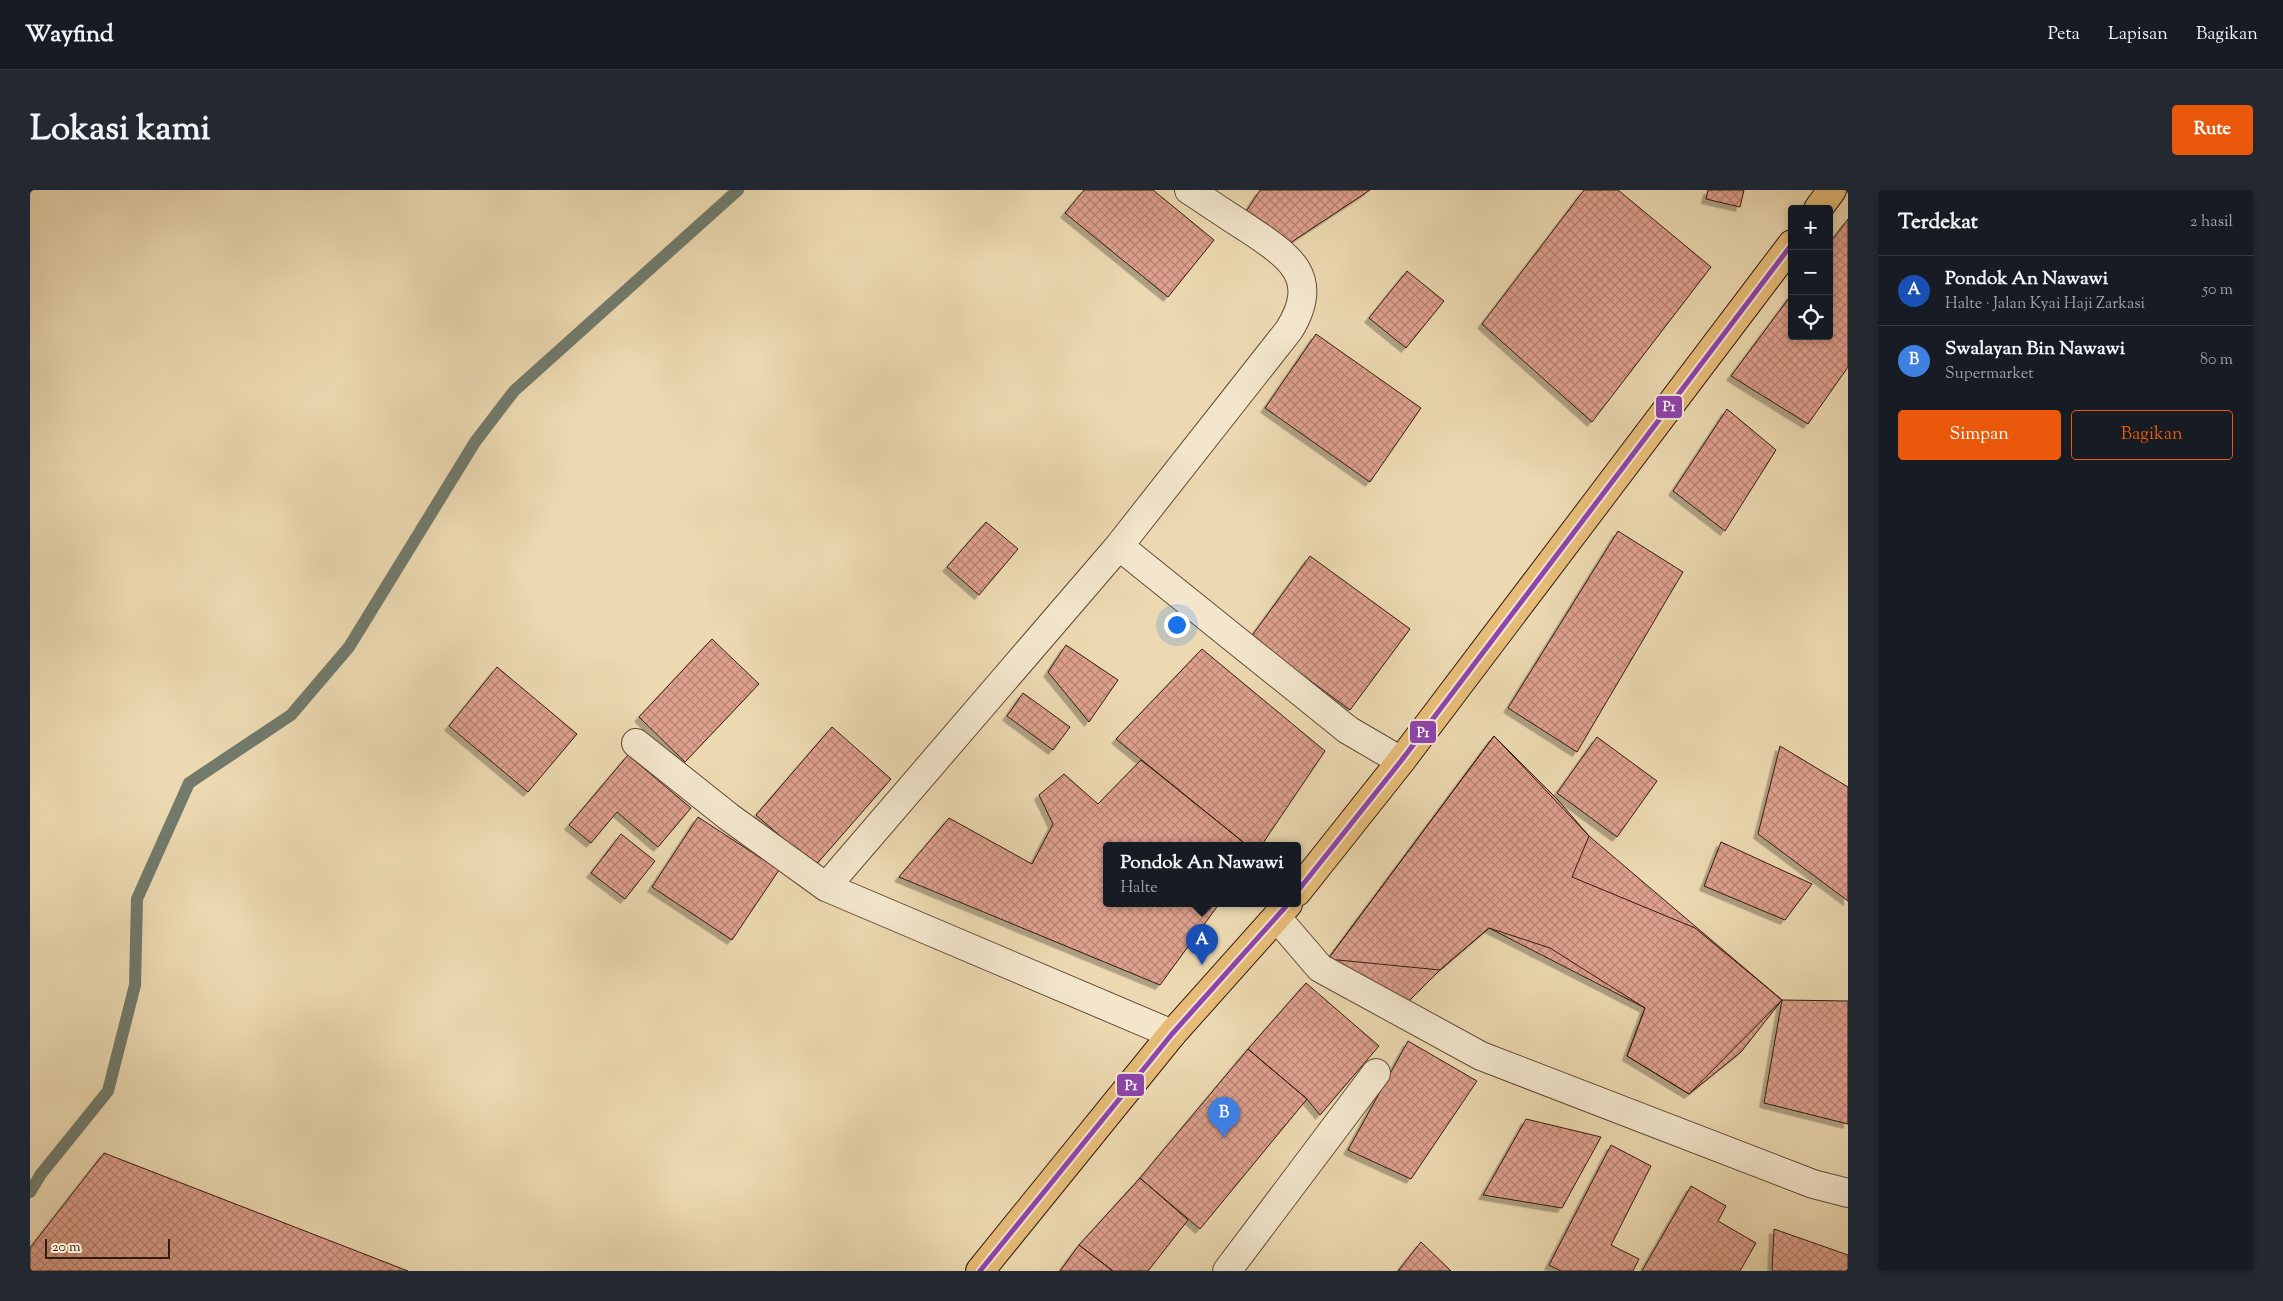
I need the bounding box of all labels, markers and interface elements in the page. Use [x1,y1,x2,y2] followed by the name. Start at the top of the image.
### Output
[25,18,113,52] text: Wayfind
[2048,22,2080,48] text: Peta
[2108,22,2168,48] text: Lapisan
[2196,22,2258,48] text: Bagikan
[30,105,211,156] text: Lokasi kami
[2172,105,2253,155] button: Rute
[1788,205,1833,340] map controls
[1788,205,1833,250] button: +
[1898,208,1978,238] text: Terdekat
[2190,211,2233,234] text: 2 hasil
[1788,250,1833,295] button: −
[1945,266,2108,293] text: Pondok An Nawawi
[1908,279,1921,302] text: A
[2202,279,2233,302] text: 50 m
[1945,293,2145,316] text: Halte · Jalan Kyai Haji Zarkasi
[1788,295,1833,340] button: locate
[1945,336,2125,363] text: Swalayan Bin Nawawi
[1909,349,1919,372] text: B
[2200,349,2233,372] text: 80 m
[1945,363,2034,386] text: Supermarket
[1655,395,1683,419] line badge: P1
[1663,398,1675,418] text: P1
[1898,410,2061,460] button: Simpan
[2071,410,2233,460] button: Bagikan
[1164,612,1190,638] your location
[1409,720,1437,744] line badge: P1
[1417,724,1429,744] text: P1
[1103,842,1301,907] popup
[1120,850,1284,877] text: Pondok An Nawawi
[1120,877,1158,900] text: Halte
[1186,924,1218,965] pin: A
[1116,1073,1145,1097] line badge: P1
[1125,1077,1137,1097] text: P1
[1208,1097,1240,1138] pin: B
[45,1236,170,1259] scale bar
[52,1238,81,1258] text: 20 m

